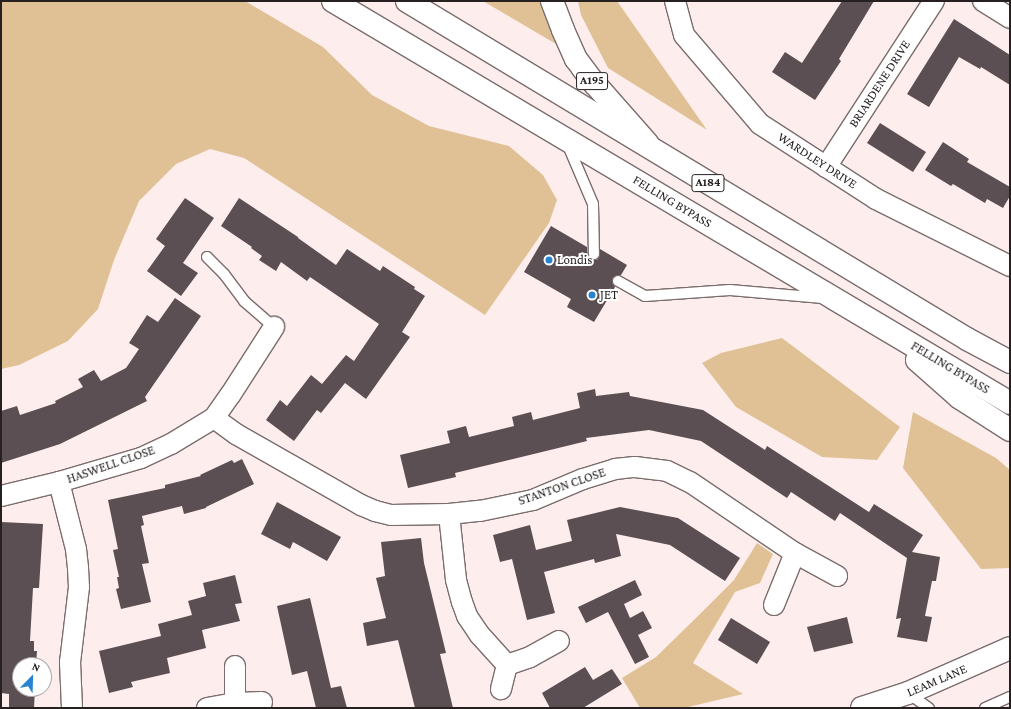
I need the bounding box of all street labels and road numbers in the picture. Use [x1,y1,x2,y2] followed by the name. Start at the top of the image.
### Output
[846,37,914,131] street label: BRIARDENE DRIVE
[576,71,608,91] road number: A195
[774,130,860,192] street label: WARDLEY DRIVE
[630,172,714,232] street label: FELLING BYPASS
[691,173,725,193] road number: A184
[908,338,992,398] street label: FELLING BYPASS
[65,443,157,487] street label: HASWELL CLOSE
[516,465,608,509] street label: STANTON CLOSE
[905,661,969,701] street label: LEAM LANE

